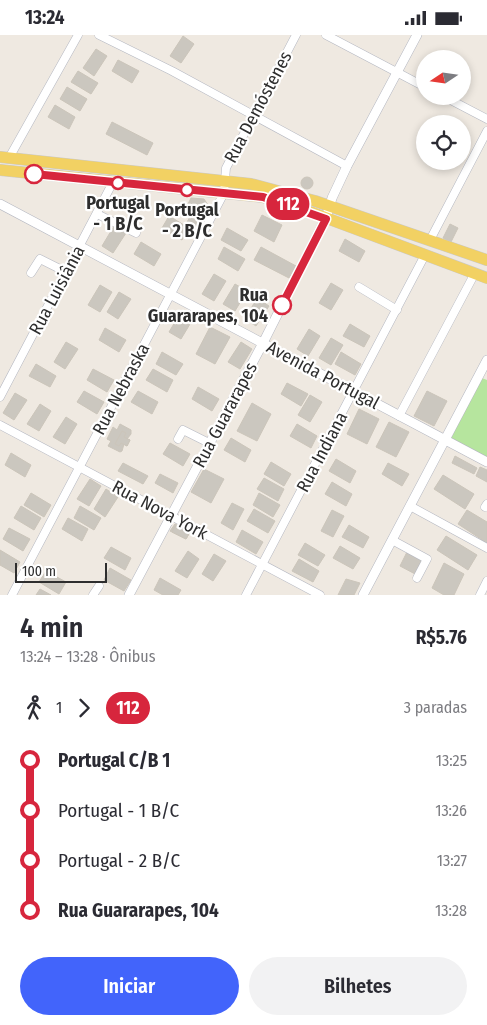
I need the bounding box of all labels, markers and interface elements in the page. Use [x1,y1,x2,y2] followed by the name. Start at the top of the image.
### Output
[25,6,65,29] text: 13:24
[219,47,297,167] street label: Rua Demóstenes
[416,50,471,105] north arrow
[416,50,471,170] map controls
[416,115,471,170] button: locate
[24,164,44,184] unlabelled marker
[111,176,125,190] marker: Portugal - 1 B/C
[180,183,194,197] marker: Portugal - 2 B/C
[259,188,317,220] line badge: 112
[86,192,150,235] place label: Portugal - 1 B/C
[276,193,300,215] text: 112
[155,199,219,242] place label: Portugal - 2 B/C
[24,241,90,338] street label: Rua Luisiânia
[148,284,268,327] place label: Rua Guararapes, 104
[272,295,292,315] marker: Rua Guararapes, 104
[263,336,383,414] street label: Avenida Portugal
[88,339,154,439] street label: Rua Nebraska
[188,358,262,471] street label: Rua Guararapes
[292,408,352,496] street label: Rua Indiana
[108,476,212,545] street label: Rua Nova York
[15,560,108,583] scale bar
[22,563,56,580] text: 100 m
[20,611,84,644] text: 4 min
[416,626,467,649] text: R$5.76
[20,647,155,666] text: 13:24 – 13:28 · Ônibus
[20,694,48,722] icon: walk
[70,694,98,722] icon: forward
[116,697,140,719] text: 112
[56,698,62,717] text: 1
[404,698,467,717] text: 3 paradas
[58,749,170,772] text: Portugal C/B 1
[436,751,467,770] text: 13:25
[58,799,179,822] text: Portugal - 1 B/C
[435,801,467,820] text: 13:26
[58,849,180,872] text: Portugal - 2 B/C
[437,851,467,870] text: 13:27
[58,899,219,922] text: Rua Guararapes, 104
[435,901,467,920] text: 13:28
[20,957,239,1015] button: Iniciar
[249,957,467,1015] button: Bilhetes

